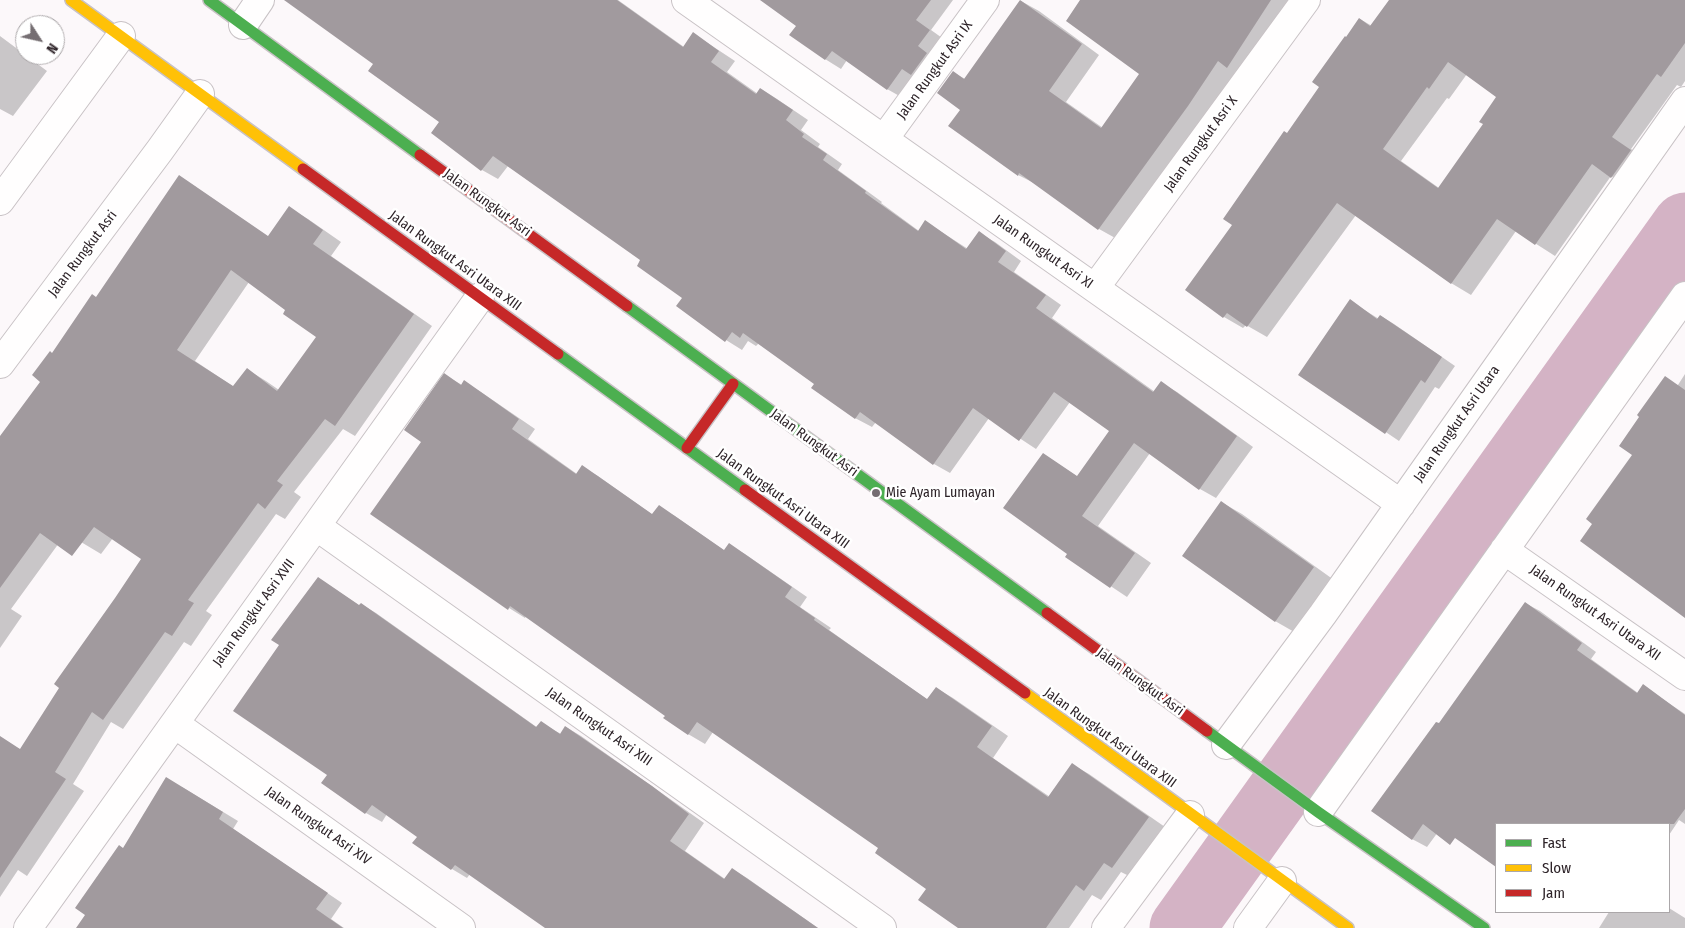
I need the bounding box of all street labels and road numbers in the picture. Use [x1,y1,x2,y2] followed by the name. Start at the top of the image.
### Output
[894,17,976,123] street label: Jalan Rungkut Asri IX
[1161,93,1241,195] street label: Jalan Rungkut Asri X
[440,166,534,240] street label: Jalan Rungkut Asri
[45,207,121,301] street label: Jalan Rungkut Asri
[386,207,524,315] street label: Jalan Rungkut Asri Utara XIII
[990,211,1096,293] street label: Jalan Rungkut Asri XI
[1410,363,1504,485] street label: Jalan Rungkut Asri Utara
[767,406,861,480] street label: Jalan Rungkut Asri
[714,445,852,553] street label: Jalan Rungkut Asri Utara XIII
[209,556,299,670] street label: Jalan Rungkut Asri XVII
[1526,561,1664,665] street label: Jalan Rungkut Asri Utara XII
[1093,645,1187,719] street label: Jalan Rungkut Asri
[543,684,655,770] street label: Jalan Rungkut Asri XIII
[1041,684,1179,792] street label: Jalan Rungkut Asri Utara XIII
[262,783,374,869] street label: Jalan Rungkut Asri XIV

